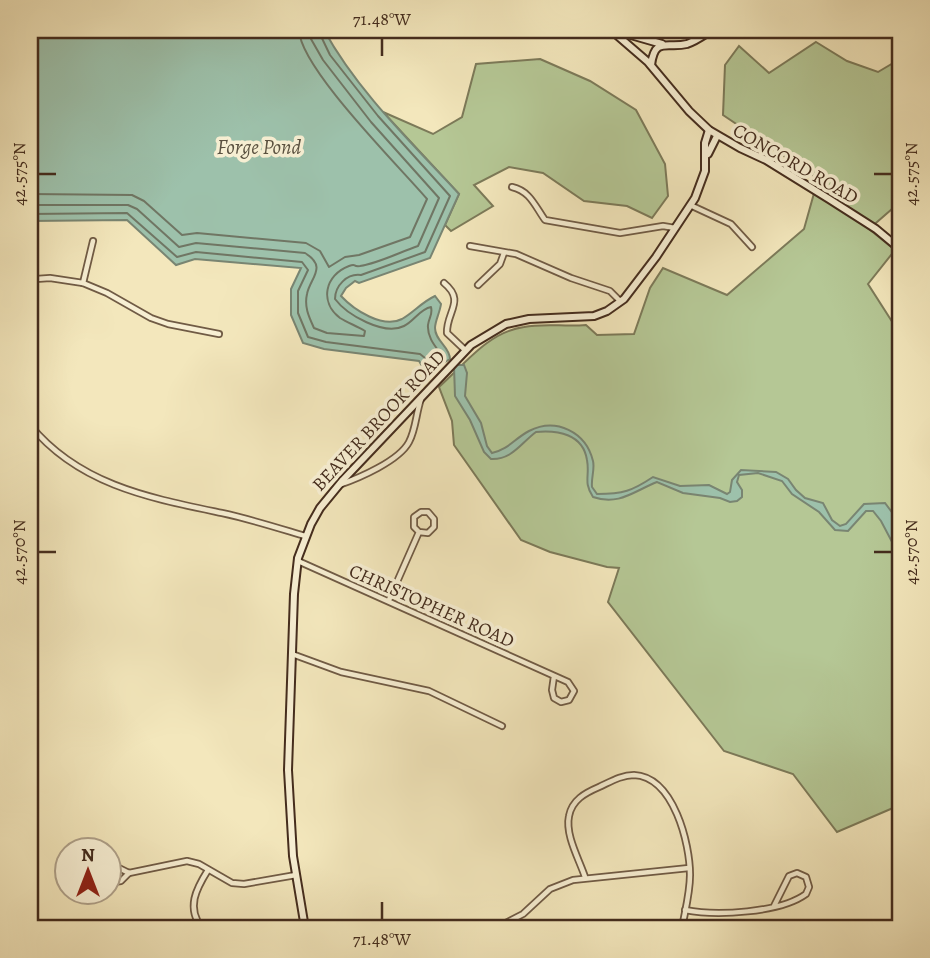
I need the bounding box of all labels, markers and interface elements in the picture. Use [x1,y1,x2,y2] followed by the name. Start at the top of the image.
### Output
[353,7,411,31] text: 71.48°W
[728,117,863,210] street label: CONCORD ROAD
[217,133,302,161] water label: Forge Pond
[7,142,31,206] text: 42.575°N
[899,142,923,206] text: 42.575°N
[306,344,451,497] street label: BEAVER BROOK ROAD
[7,519,31,585] text: 42.570°N
[899,519,923,585] text: 42.570°N
[345,558,518,654] street label: CHRISTOPHER ROAD
[52,836,122,906] north arrow
[81,842,95,868] text: N
[353,927,411,951] text: 71.48°W

